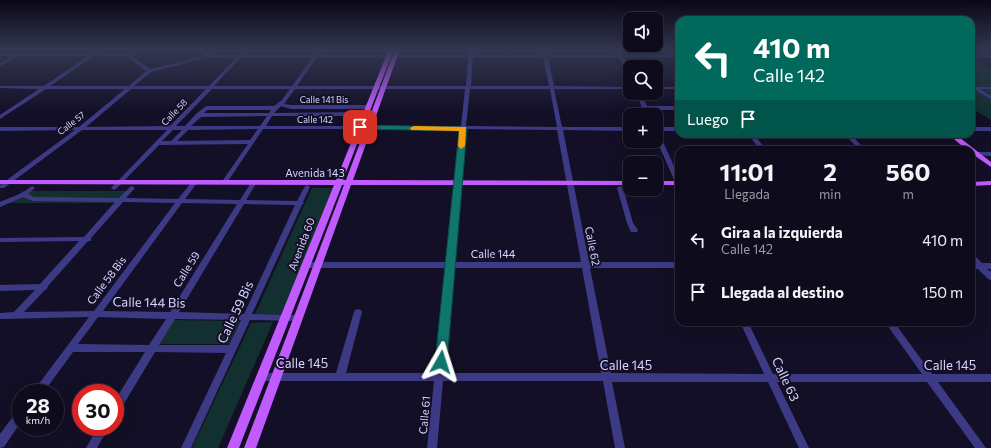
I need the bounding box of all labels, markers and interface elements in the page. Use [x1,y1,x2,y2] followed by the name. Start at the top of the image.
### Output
[623,12,663,196] map controls
[623,12,663,52] button: sound
[753,30,830,64] text: 410 m
[687,32,739,84] icon: left
[623,60,663,100] button: search
[753,64,825,86] text: Calle 142
[300,94,348,105] street label: Calle 141 Bis
[159,96,189,128] street label: Calle 58
[623,108,663,148] button: +
[737,108,759,130] icon: arrive
[55,109,87,137] street label: Calle 57
[343,110,377,144] pin
[687,110,729,128] text: Luego
[297,114,333,125] street label: Calle 142
[349,116,371,138] icon: arrive
[623,156,663,196] button: −
[720,157,774,186] text: 11:01
[823,157,837,186] text: 2
[886,157,930,186] text: 560
[285,166,345,179] street label: Avenida 143
[724,186,770,202] text: Llegada
[819,186,841,202] text: min
[902,186,914,202] text: m
[285,216,317,272] street label: Avenida 60
[721,223,843,241] text: Gira a la izquierda
[583,225,603,267] street label: Calle 62
[687,229,709,251] icon: left
[922,231,963,249] text: 410 m
[721,241,773,257] text: Calle 142
[471,247,516,260] street label: Calle 144
[170,248,202,289] street label: Calle 59
[84,253,128,307] street label: Calle 58 Bis
[214,278,256,346] street label: Calle 59 Bis
[687,281,709,303] icon: arrive
[721,283,844,301] text: Llegada al destino
[922,283,963,301] text: 150 m
[112,293,186,311] street label: Calle 144 Bis
[420,341,462,383] position arrow
[769,354,803,404] street label: Calle 63
[276,355,328,371] street label: Calle 145
[600,357,652,373] street label: Calle 145
[924,357,976,373] street label: Calle 145
[72,384,124,436] speed limit sign: 30
[26,393,50,417] text: 28
[416,395,432,435] street label: Calle 61
[26,414,50,426] text: km/h

